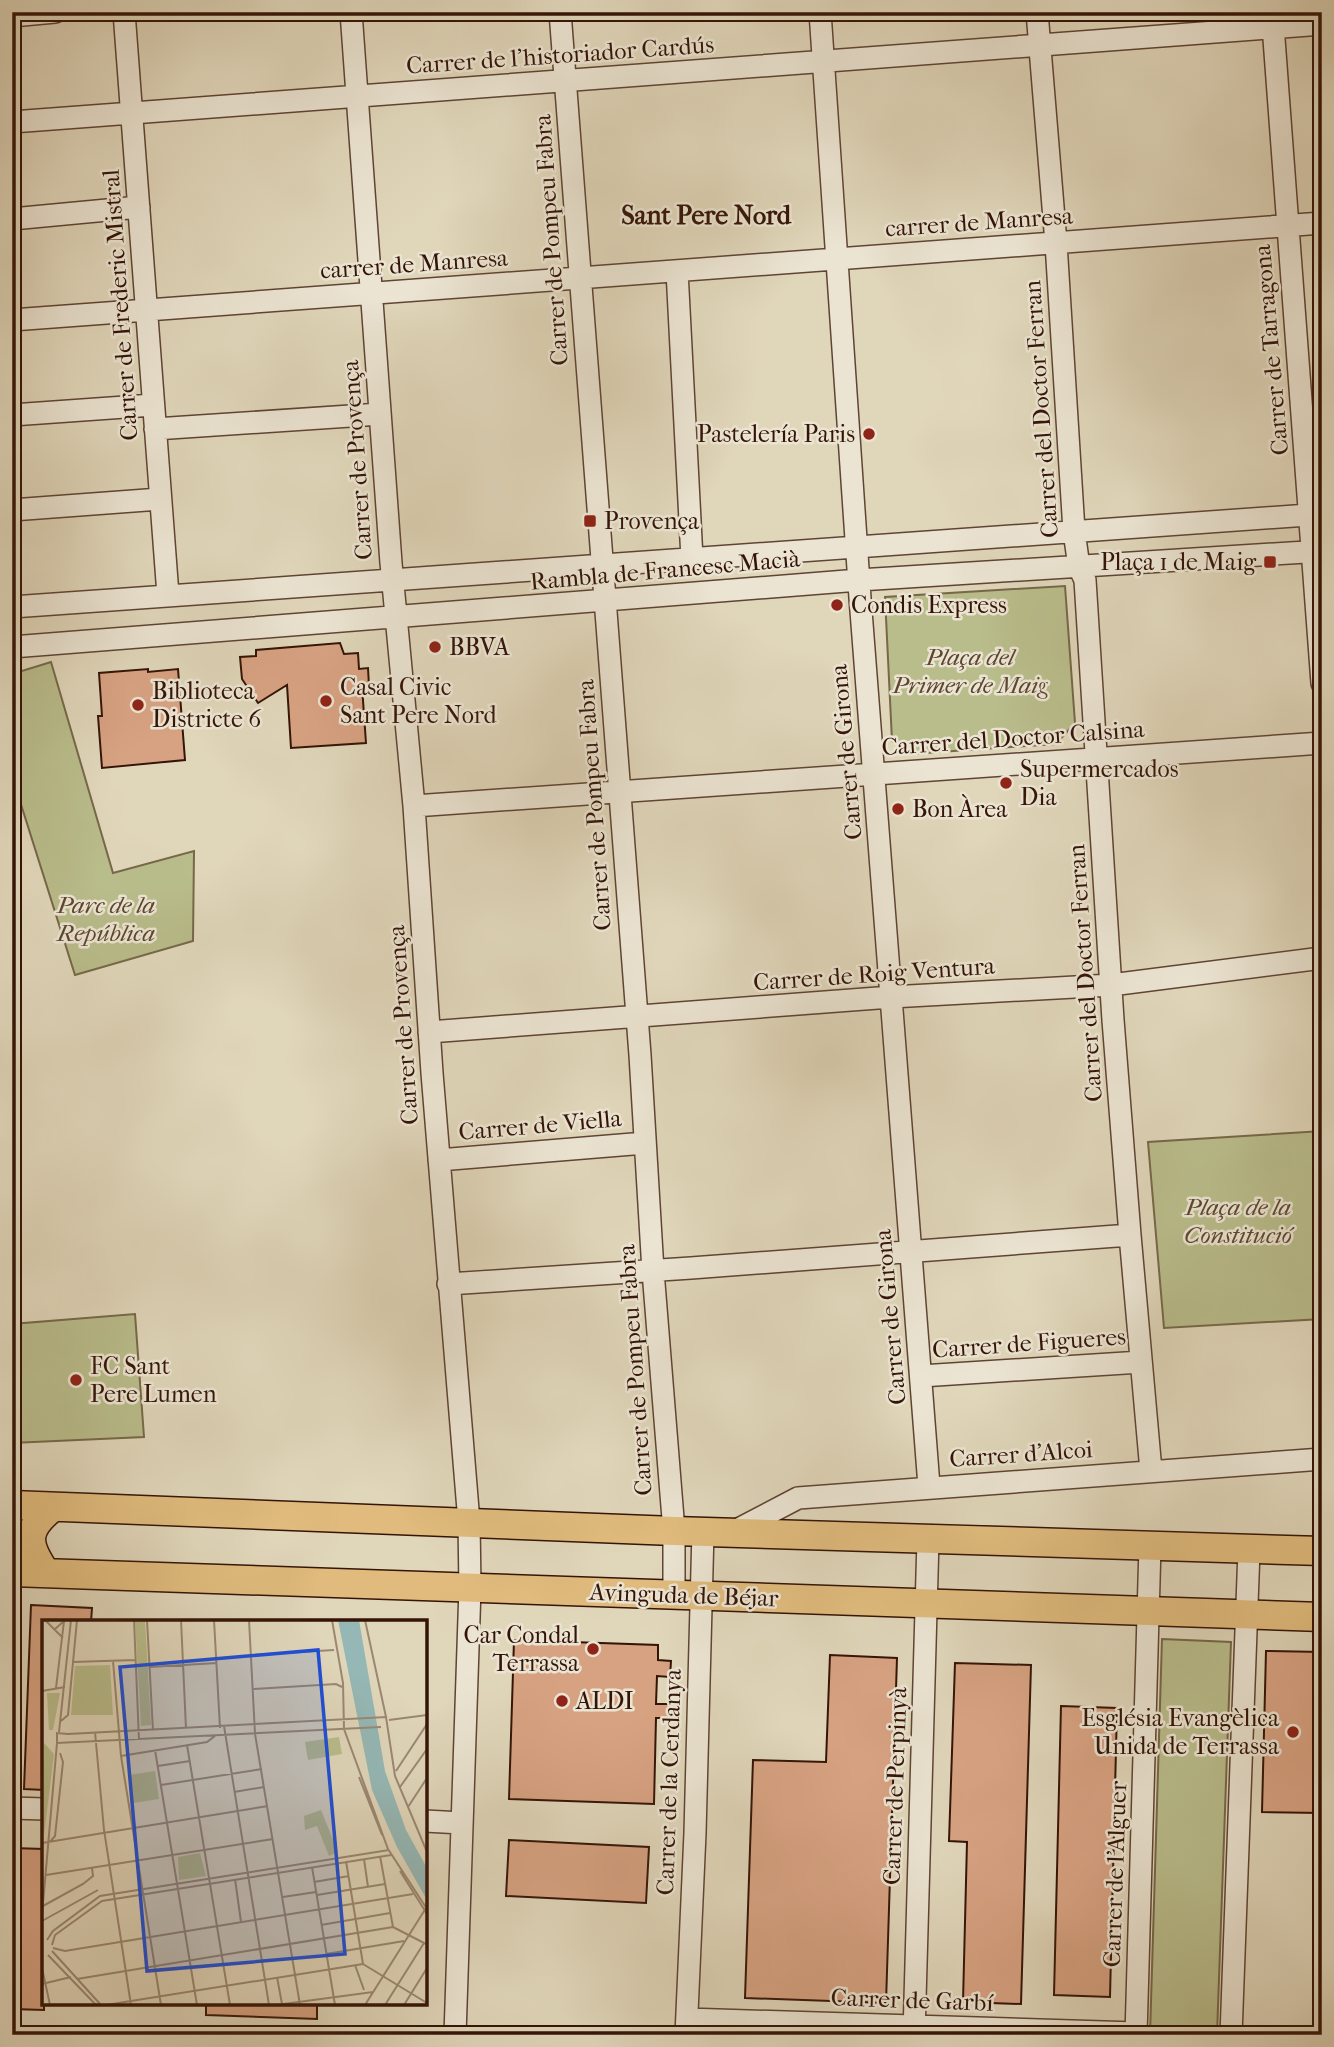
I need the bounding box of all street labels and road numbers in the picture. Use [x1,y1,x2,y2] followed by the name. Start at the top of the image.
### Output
[405,30,715,80] street label: Carrer de l'historiador Cardús
[528,112,574,367] street label: Carrer de Pompeu Fabra
[97,168,143,442] street label: Carrer de Frederic Mistral
[884,201,1075,243] street label: carrer de Manresa
[319,243,510,285] street label: carrer de Manresa
[1248,243,1294,457] street label: Carrer de Tarragona
[1018,279,1064,539] street label: Carrer del Doctor Ferran
[336,358,379,561] street label: Carrer de Provença
[529,544,802,596] street label: Rambla de Francesc Macià
[824,662,868,841] street label: Carrer de Girona
[571,677,617,932] street label: Carrer de Pompeu Fabra
[881,715,1146,761] street label: Carrer del Doctor Calsina
[1062,843,1108,1103] street label: Carrer del Doctor Ferran
[382,923,425,1126] street label: Carrer de Provença
[752,952,997,996] street label: Carrer de Roig Ventura
[457,1104,624,1146] street label: Carrer de Viella
[868,1227,912,1406] street label: Carrer de Girona
[612,1242,658,1497] street label: Carrer de Pompeu Fabra
[931,1322,1127,1364] street label: Carrer de Figueres
[948,1435,1094,1473] street label: Carrer d'Alcoi
[588,1578,780,1612] street label: Avinguda de Béjar
[651,1667,687,1896] street label: Carrer de la Cerdanya
[878,1686,912,1886] street label: Carrer de Perpinyà
[1098,1780,1132,1968] street label: Carrer de l'Alguer
[830,1983,995,2017] street label: Carrer de Garbí

